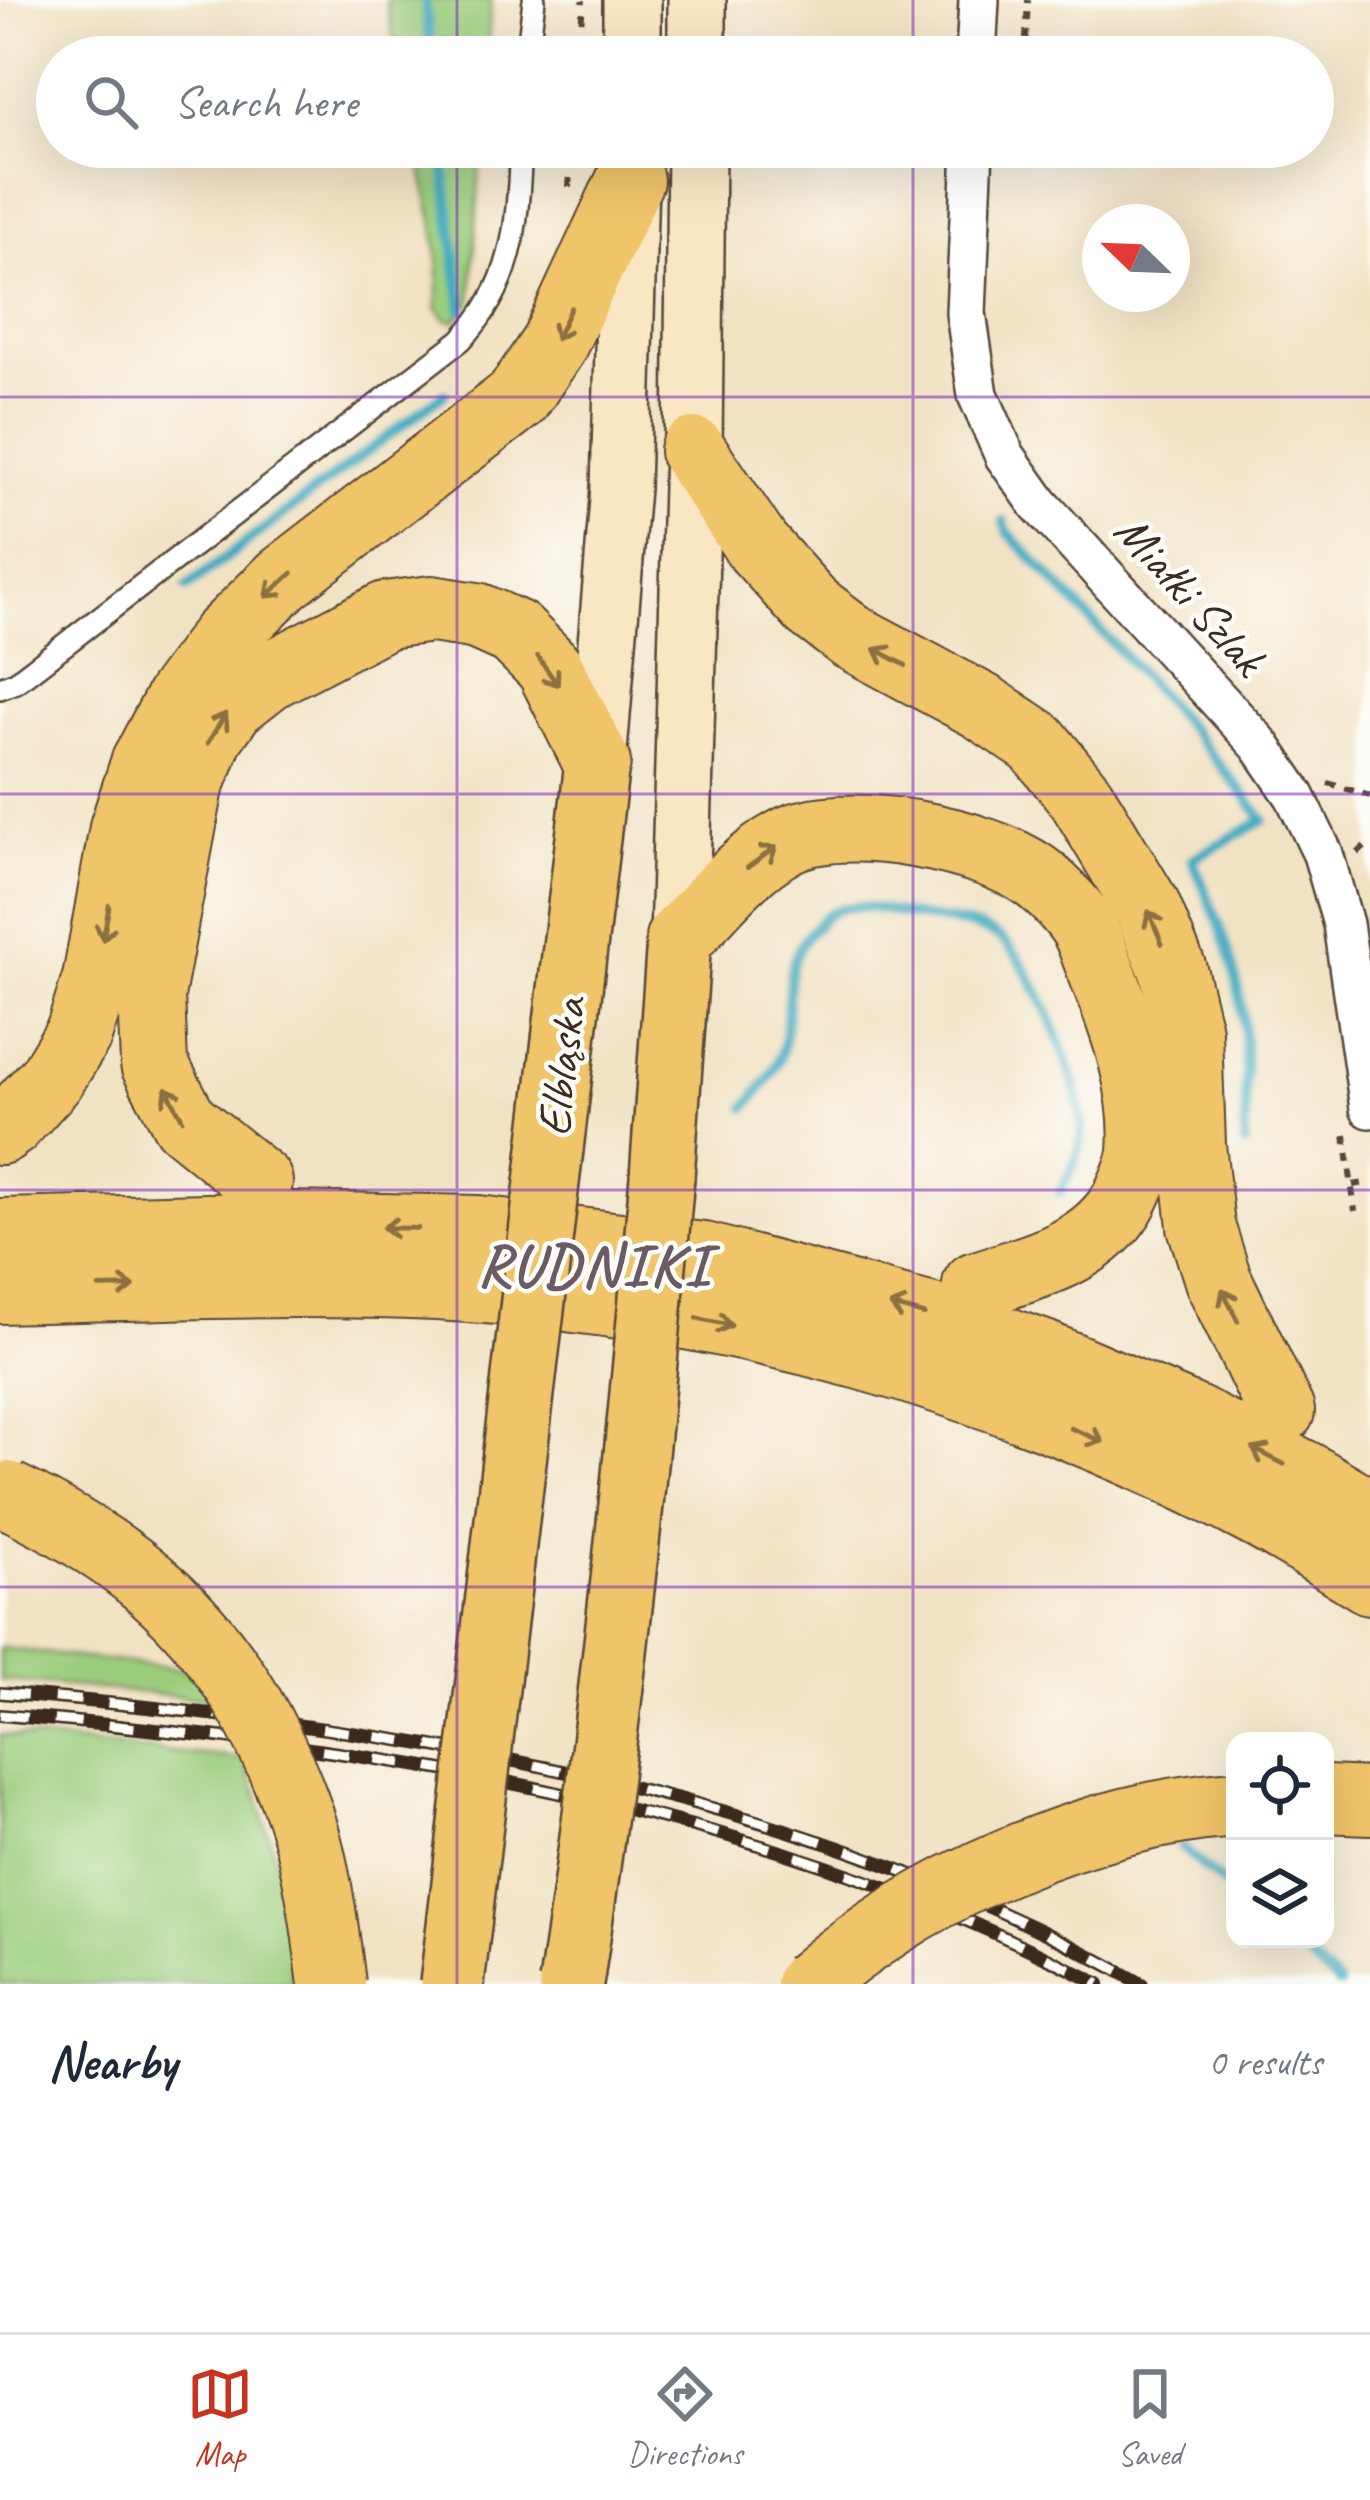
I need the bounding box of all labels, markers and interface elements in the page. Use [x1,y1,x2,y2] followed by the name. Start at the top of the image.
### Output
[36,36,1334,168] search box
[78,69,144,135] icon: search
[174,74,357,131] text: Search here
[1082,204,1190,312] north arrow
[551,305,573,341] one-way arrow
[1102,501,1280,689] street label: Miałki Szlak
[265,571,295,598] one-way arrow
[873,645,908,668] one-way arrow
[535,654,560,687] one-way arrow
[205,712,229,746] one-way arrow
[745,845,778,871] one-way arrow
[94,902,116,941] one-way arrow
[1143,909,1164,946] one-way arrow
[523,992,600,1139] street label: Elbląska
[162,1086,185,1121] one-way arrow
[381,1216,420,1239] one-way arrow
[477,1227,720,1303] district label: RUDNIKI
[97,1276,136,1299] one-way arrow
[1218,1288,1240,1324] one-way arrow
[889,1297,927,1319] one-way arrow
[695,1311,733,1334] one-way arrow
[1068,1425,1104,1447] one-way arrow
[1251,1443,1286,1466] one-way arrow
[1226,1732,1334,1948] map controls
[1226,1732,1334,1840] button: locate
[1226,1840,1334,1948] button: layers
[48,2030,176,2094] text: Nearby
[1208,2038,1322,2087] text: 0 results
[187,2361,253,2475] tab: Map
[628,2361,742,2475] tab: Directions
[1117,2361,1183,2475] tab: Saved

